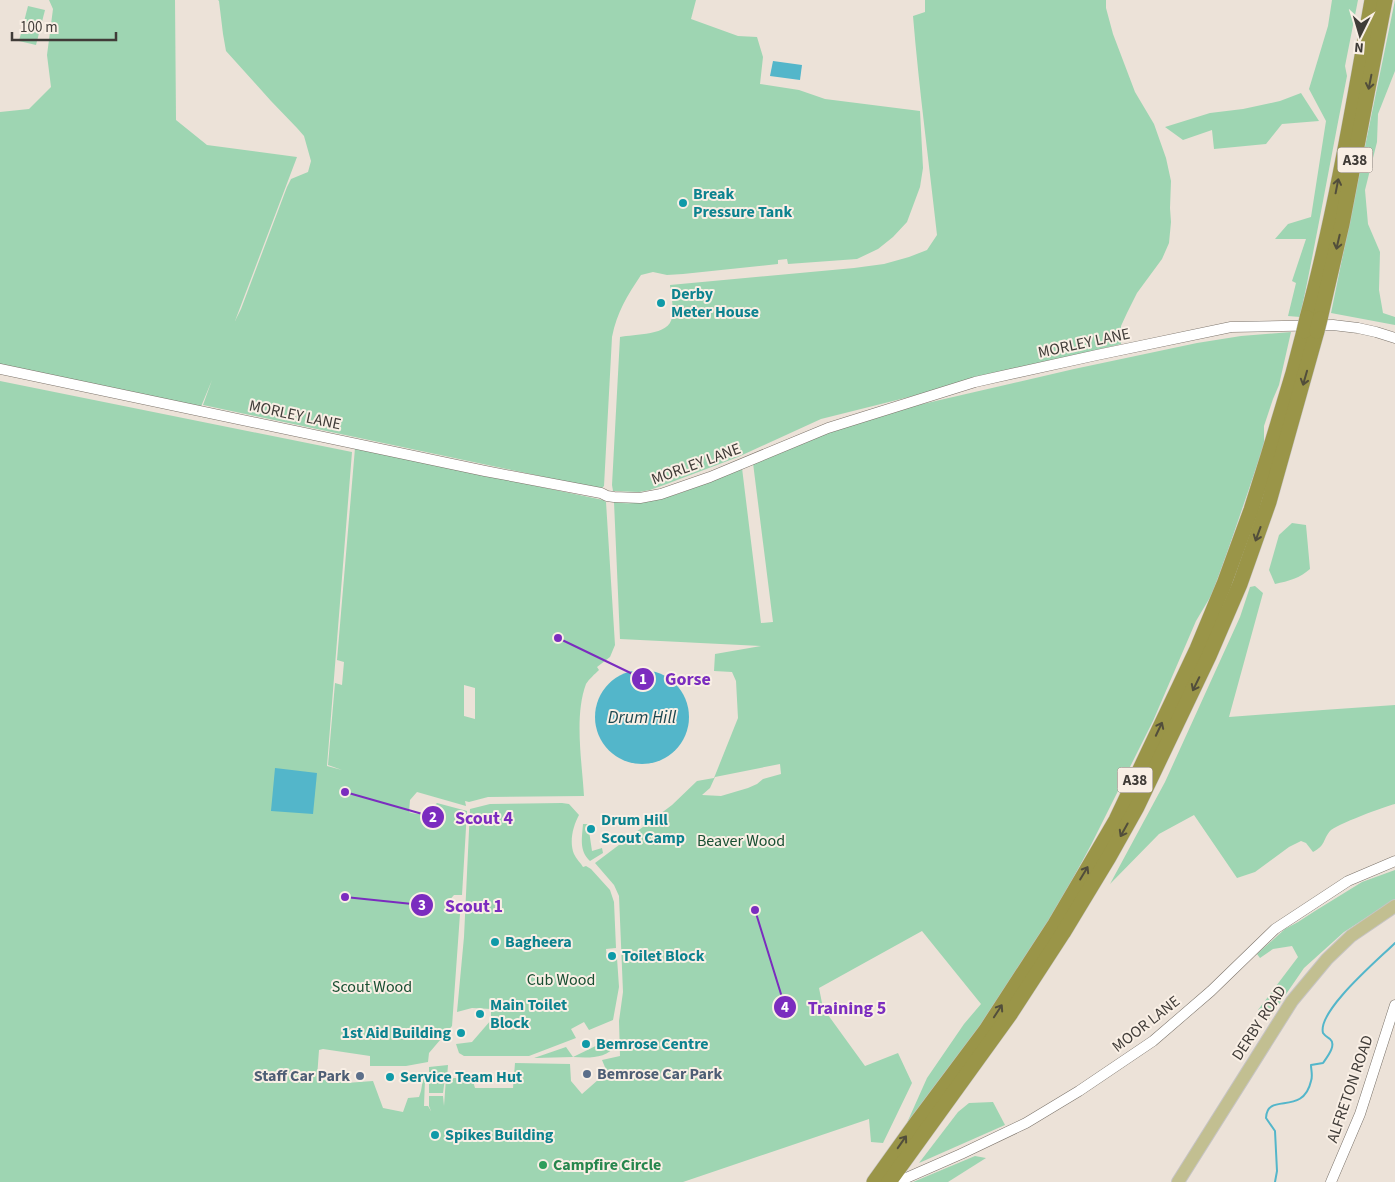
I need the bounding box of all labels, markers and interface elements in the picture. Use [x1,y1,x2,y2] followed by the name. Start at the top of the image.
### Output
[12,10,116,42] scale bar
[1335,10,1385,60] north arrow
[20,17,58,38] text: 100 m
[1353,37,1364,57] text: N
[1364,74,1374,90] one-way arrow
[1338,148,1372,172] road number: A38
[1333,178,1343,194] one-way arrow
[693,183,792,223] place label: Break Pressure Tank
[677,197,689,209] marker: Break Pressure Tank
[1333,233,1342,249] one-way arrow
[671,283,759,323] place label: Derby Meter House
[655,297,667,309] marker: Derby Meter House
[1036,323,1132,363] street label: MORLEY LANE
[1299,370,1309,386] one-way arrow
[247,395,343,435] street label: MORLEY LANE
[648,438,744,490] street label: MORLEY LANE
[1253,526,1262,541] one-way arrow
[630,663,721,696] callout: Gorse
[665,667,711,692] text: Gorse
[639,669,647,690] text: 1
[1190,676,1200,691] one-way arrow
[608,705,677,730] water label: Drum Hill
[1155,722,1164,737] one-way arrow
[1118,768,1152,792] road number: A38
[420,801,523,834] callout: Scout 4
[455,806,514,831] text: Scout 4
[429,807,437,828] text: 2
[601,809,685,849] place label: Drum Hill Scout Camp
[1119,822,1129,837] one-way arrow
[585,823,597,835] marker: Drum Hill Scout Camp
[697,830,785,852] park label: Beaver Wood
[1080,867,1090,881] one-way arrow
[410,889,513,922] callout: Scout 1
[445,894,503,919] text: Scout 1
[418,895,426,916] text: 3
[505,931,572,953] place label: Bagheera
[489,936,501,948] marker: Bagheera
[622,945,705,967] place label: Toilet Block
[606,950,618,962] marker: Toilet Block
[527,969,595,991] park label: Cub Wood
[332,976,412,998] park label: Scout Wood
[1226,981,1292,1065] street label: DERBY ROAD
[773,991,896,1024] callout: Training 5
[1108,991,1184,1057] street label: MOOR LANE
[490,994,567,1034] place label: Main Toilet Block
[808,996,886,1021] text: Training 5
[781,997,789,1018] text: 4
[993,1004,1003,1018] one-way arrow
[474,1008,486,1020] marker: Main Toilet Block
[341,1022,451,1044] place label: 1st Aid Building
[455,1027,467,1039] marker: 1st Aid Building
[1321,1032,1379,1146] street label: ALFRETON ROAD
[596,1033,709,1055] place label: Bemrose Centre
[580,1038,592,1050] marker: Bemrose Centre
[597,1063,722,1085] place label: Bemrose Car Park
[254,1065,350,1087] place label: Staff Car Park
[400,1066,522,1088] place label: Service Team Hut
[581,1068,593,1080] marker: Bemrose Car Park
[354,1070,366,1082] marker: Staff Car Park
[384,1071,396,1083] marker: Service Team Hut
[445,1124,554,1146] place label: Spikes Building
[429,1129,441,1141] marker: Spikes Building
[897,1135,907,1149] one-way arrow
[553,1154,661,1176] place label: Campfire Circle
[537,1159,549,1171] marker: Campfire Circle

